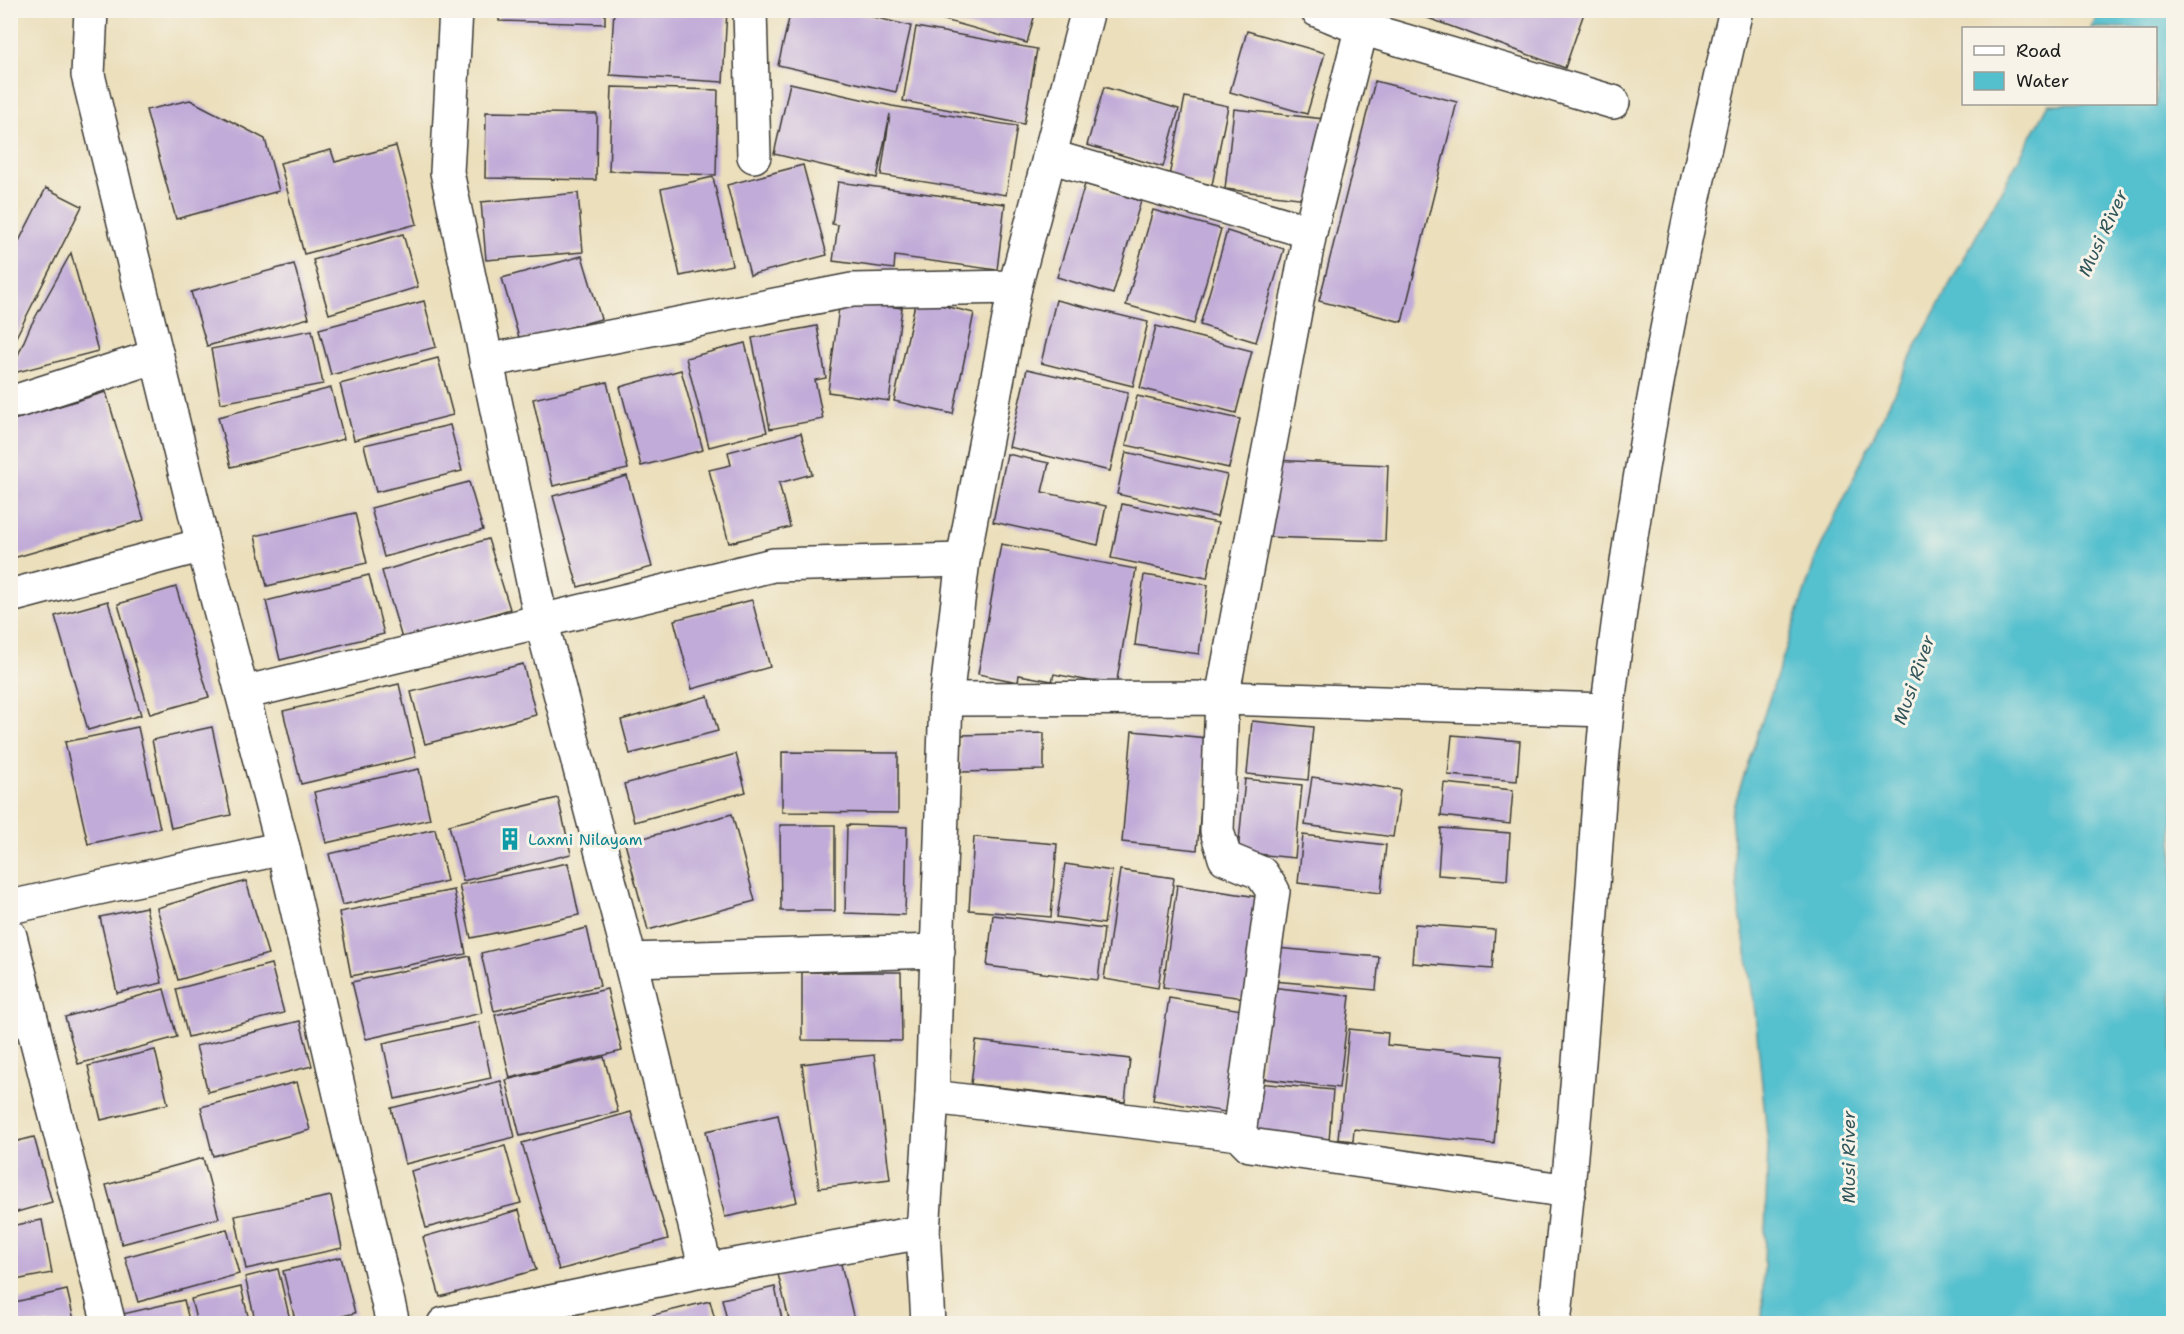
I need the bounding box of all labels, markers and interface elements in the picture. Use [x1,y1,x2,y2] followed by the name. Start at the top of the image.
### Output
[1962,27,2157,105] legend
[2016,39,2061,63] text: Road
[2016,69,2069,93] text: Water
[2072,185,2134,280] water label: Musi River
[1887,632,1941,728] water label: Musi River
[497,826,523,852] building icon: Laxmi Nilayam
[528,829,643,850] place label: Laxmi Nilayam
[1837,1110,1861,1204] water label: Musi River

